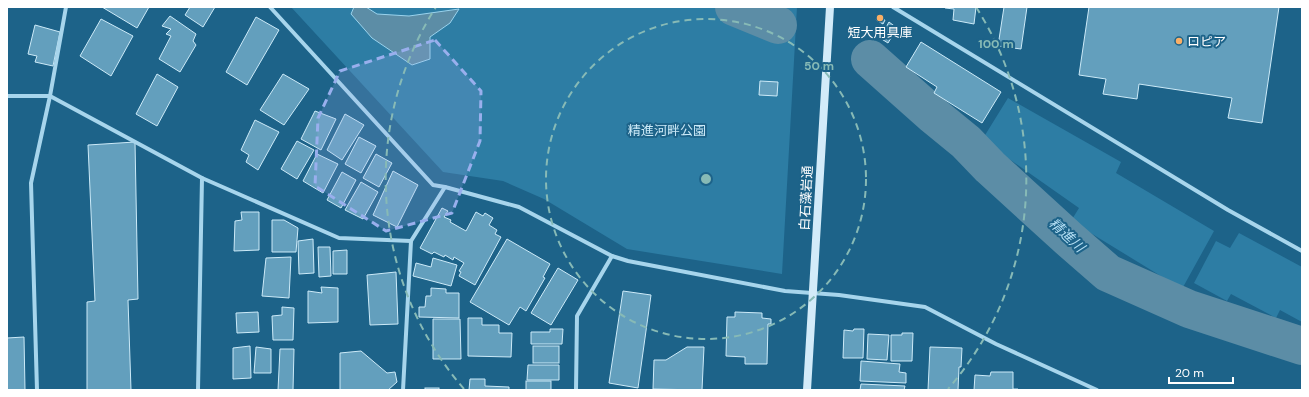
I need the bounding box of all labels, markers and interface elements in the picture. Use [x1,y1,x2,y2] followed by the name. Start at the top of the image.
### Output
[875,13,885,23] marker: 短大用具庫
[847,24,913,41] place label: 短大用具庫
[1187,33,1226,50] place label: ロピア
[978,36,1014,52] text: 100 m
[1174,36,1184,46] marker: ロピア
[804,58,834,74] text: 50 m
[628,122,706,139] park label: 精進河畔公園
[796,165,816,231] street label: 白石藻岩通
[699,172,713,186] centre of rings
[1046,214,1090,257] water label: 精進川
[1169,359,1233,385] scale bar
[1175,365,1204,381] text: 20 m

